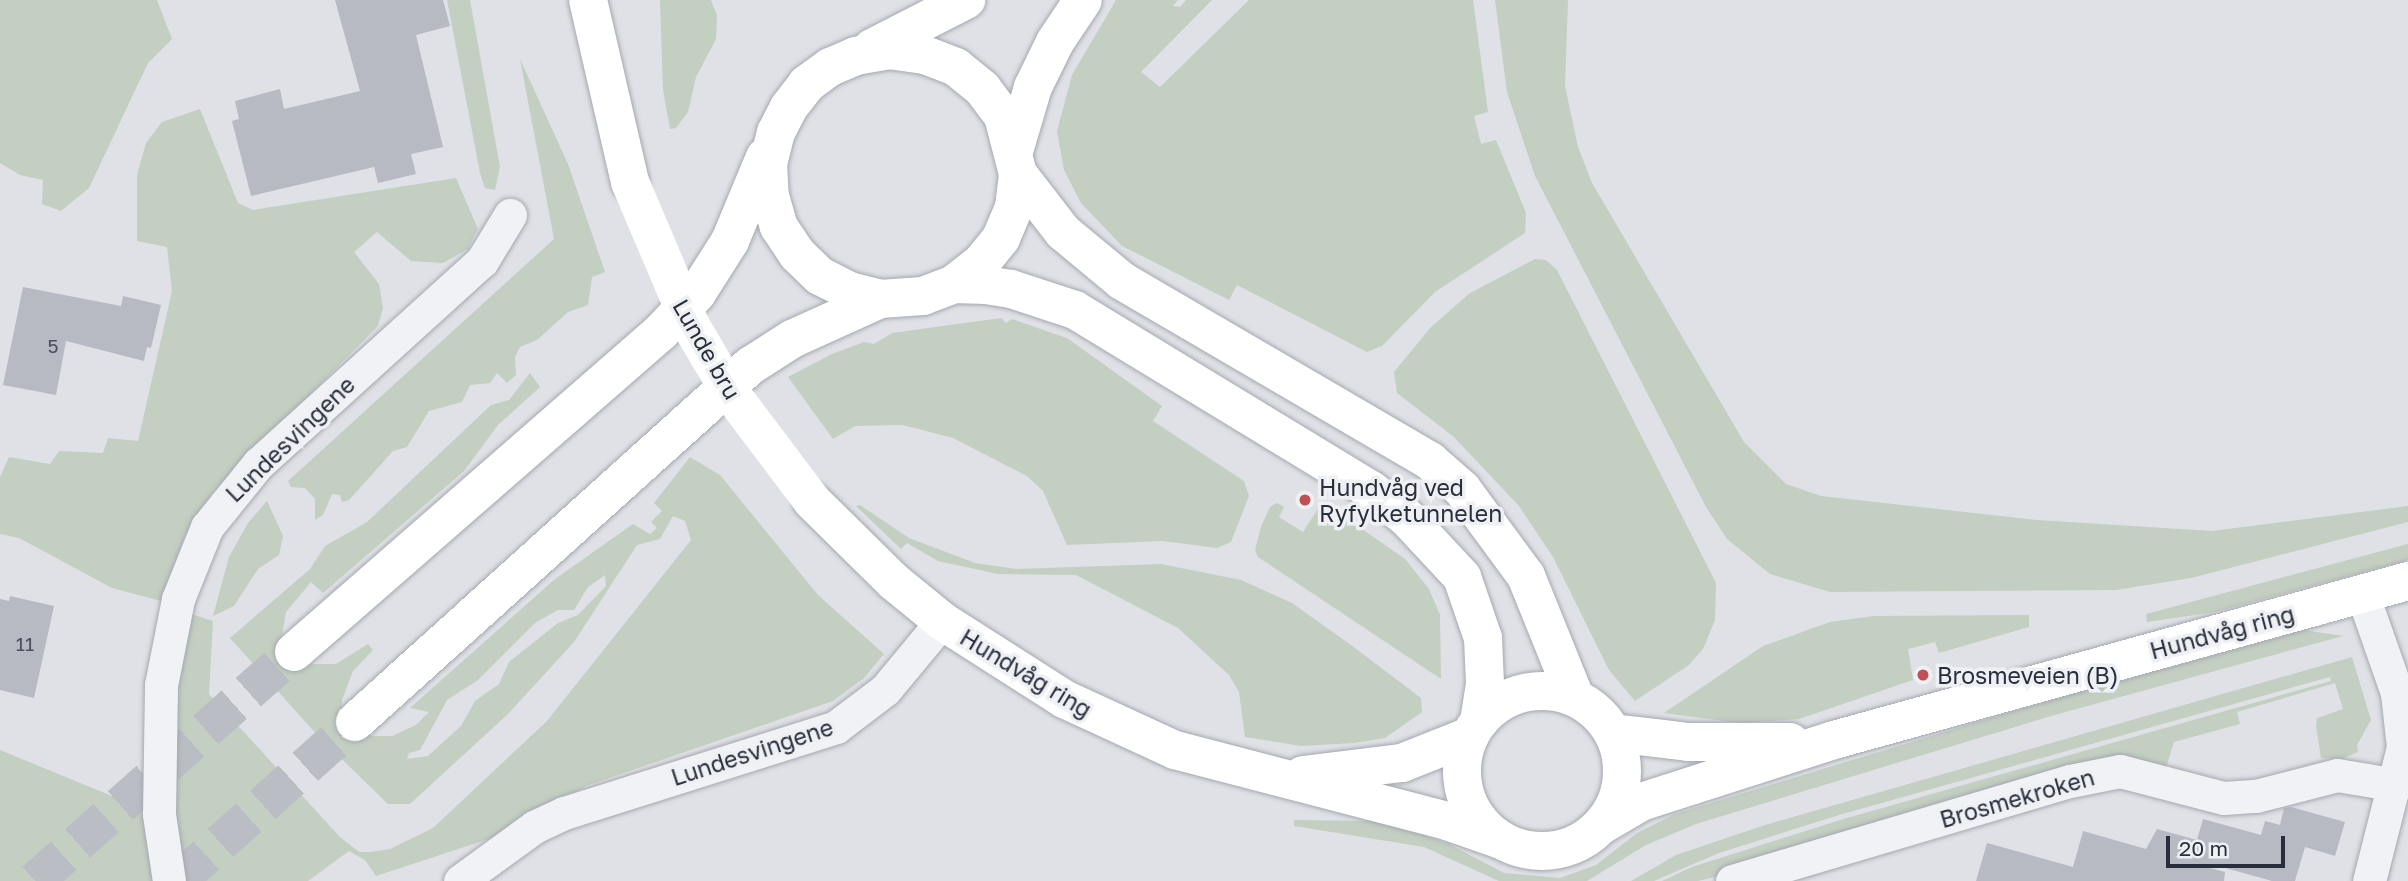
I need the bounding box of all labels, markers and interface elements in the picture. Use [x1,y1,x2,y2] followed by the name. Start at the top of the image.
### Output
[667,294,747,404] street label: Lunde bru
[47,335,59,357] house number: 5
[220,371,360,507] street label: Lundesvingene
[1319,473,1502,527] place label: Hundvåg ved Ryfylketunnelen
[1297,492,1313,508] marker: Hundvåg ved Ryfylketunnelen
[2147,599,2297,665] street label: Hundvåg ring
[955,623,1097,723] street label: Hundvåg ring
[16,633,34,655] house number: 11
[1937,661,2118,689] place label: Brosmeveien (B)
[1915,667,1931,683] marker: Brosmeveien (B)
[668,713,836,791] street label: Lundesvingene
[1937,763,2097,833] street label: Brosmekroken
[2170,822,2289,866] scale bar
[2179,835,2228,861] text: 20 m

